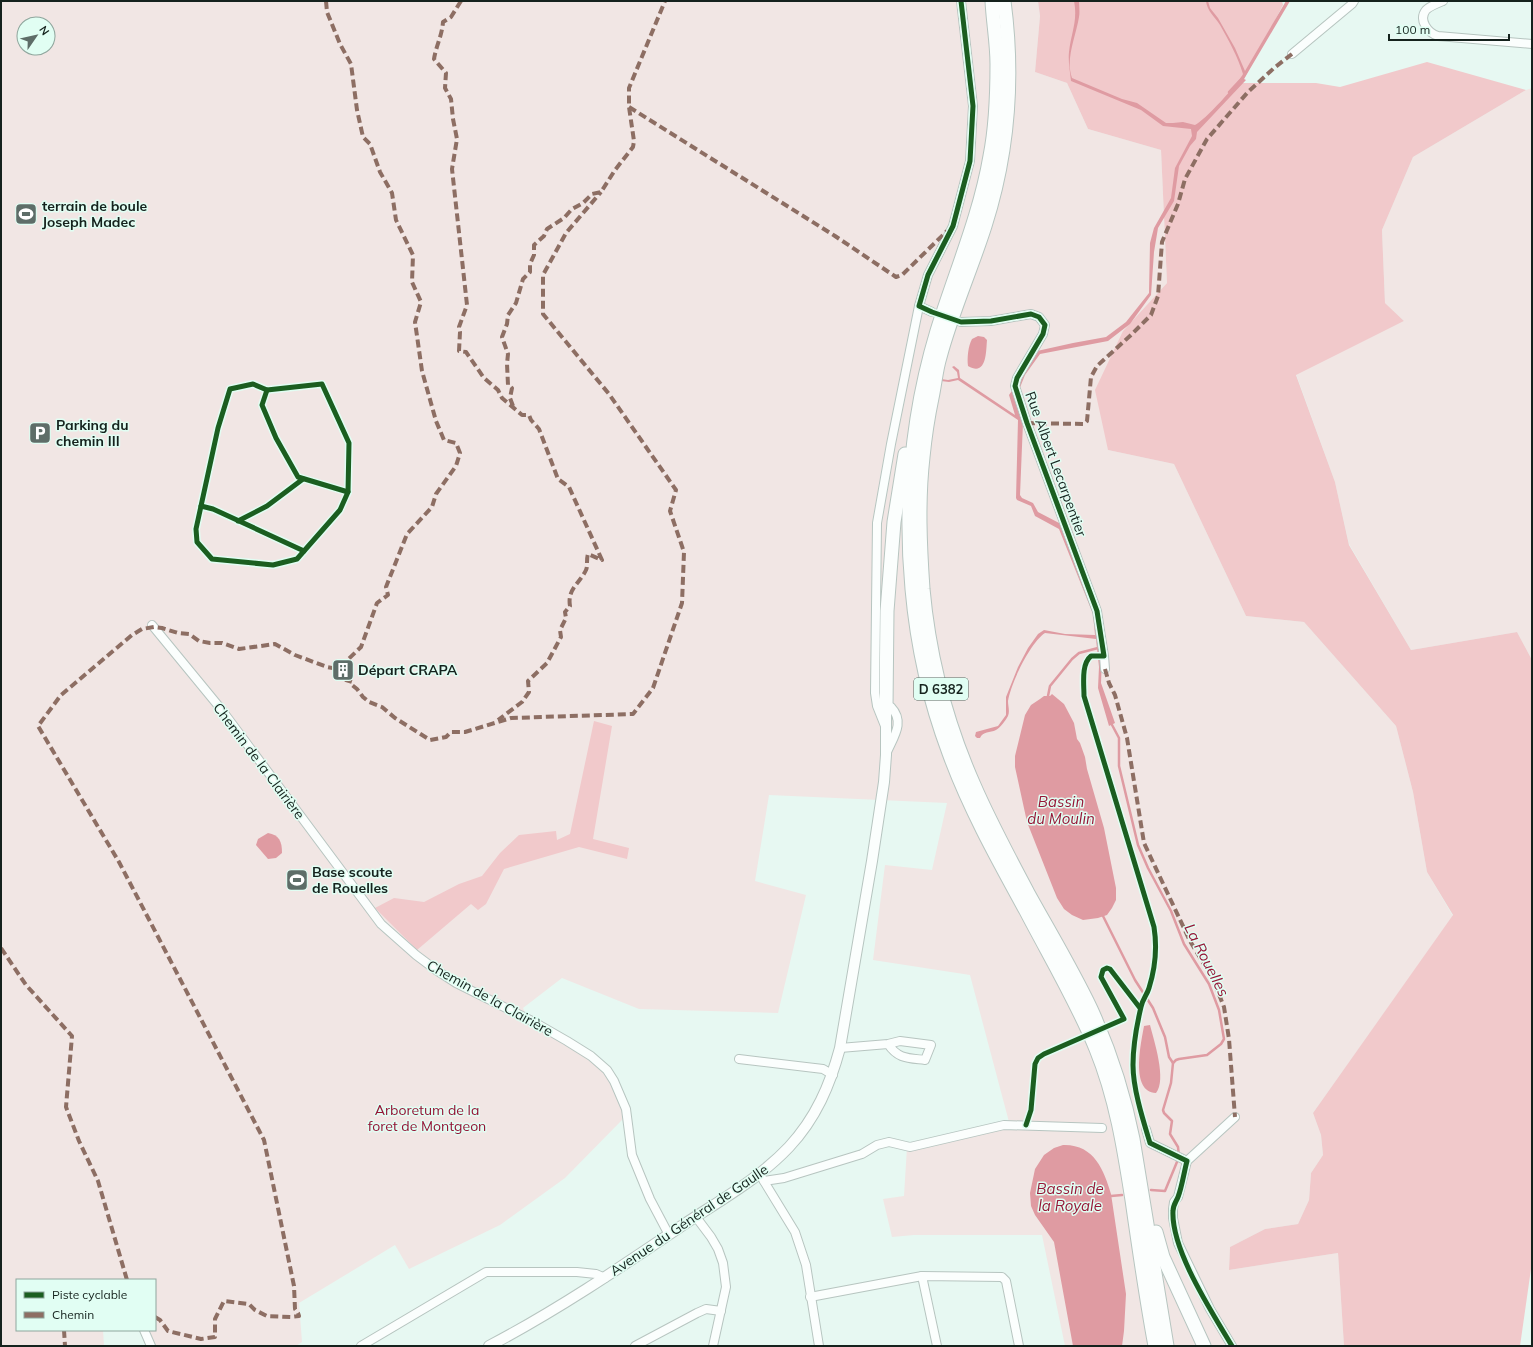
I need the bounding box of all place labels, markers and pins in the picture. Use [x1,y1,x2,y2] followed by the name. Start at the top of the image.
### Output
[42,197,148,231] place label: terrain de boule Joseph Madec
[13,201,39,227] sports icon: terrain de boule Joseph Madec
[56,416,129,450] place label: Parking du chemin III
[27,420,53,446] parking icon: Parking du chemin III
[330,657,356,683] building icon: Départ CRAPA
[358,661,458,679] place label: Départ CRAPA
[312,863,393,897] place label: Base scoute de Rouelles
[284,867,310,893] sports icon: Base scoute de Rouelles

